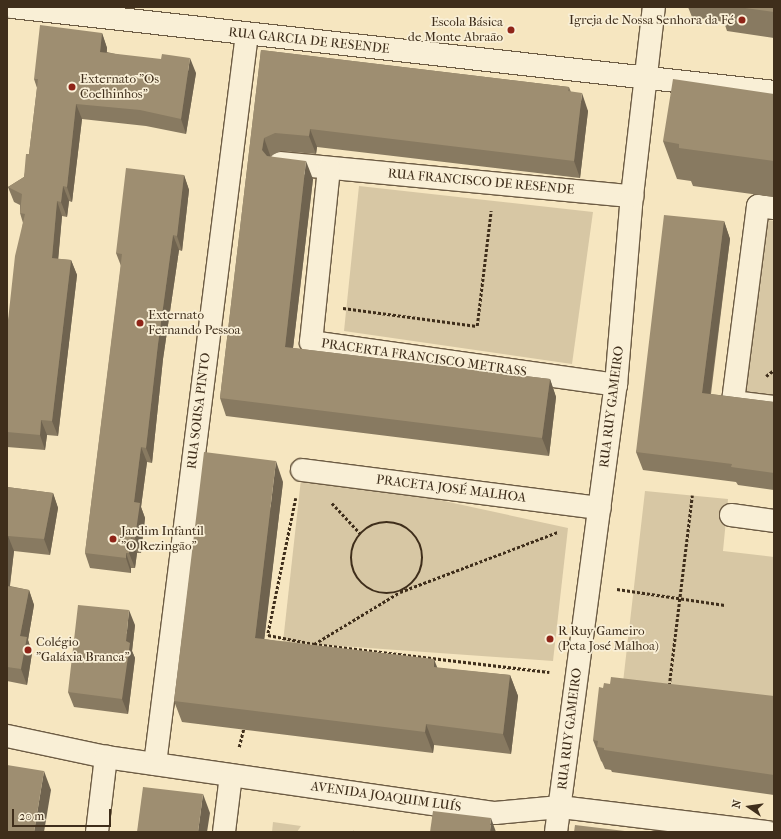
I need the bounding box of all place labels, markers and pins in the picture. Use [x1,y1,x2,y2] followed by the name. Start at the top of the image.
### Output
[569,12,734,28] place label: Igreja de Nossa Senhora da Fé
[408,15,503,46] place label: Escola Básica de Monte Abraão
[737,15,747,25] marker: Igreja de Nossa Senhora da Fé
[506,25,516,35] marker: Escola Básica de Monte Abraão
[80,72,159,103] place label: Externato "Os Coelhinhos"
[67,82,77,92] marker: Externato "Os Coelhinhos"
[148,308,241,339] place label: Externato Fernando Pessoa
[135,318,145,328] marker: Externato Fernando Pessoa
[121,524,204,555] place label: Jardim Infantil "O Rezingão"
[108,534,118,544] marker: Jardim Infantil "O Rezingão"
[558,624,659,655] place label: R Ruy Gameiro (Pcta José Malhoa)
[545,634,555,644] marker: R Ruy Gameiro (Pcta José Malhoa)
[36,635,129,666] place label: Colégio "Galáxia Branca"
[23,645,33,655] marker: Colégio "Galáxia Branca"

